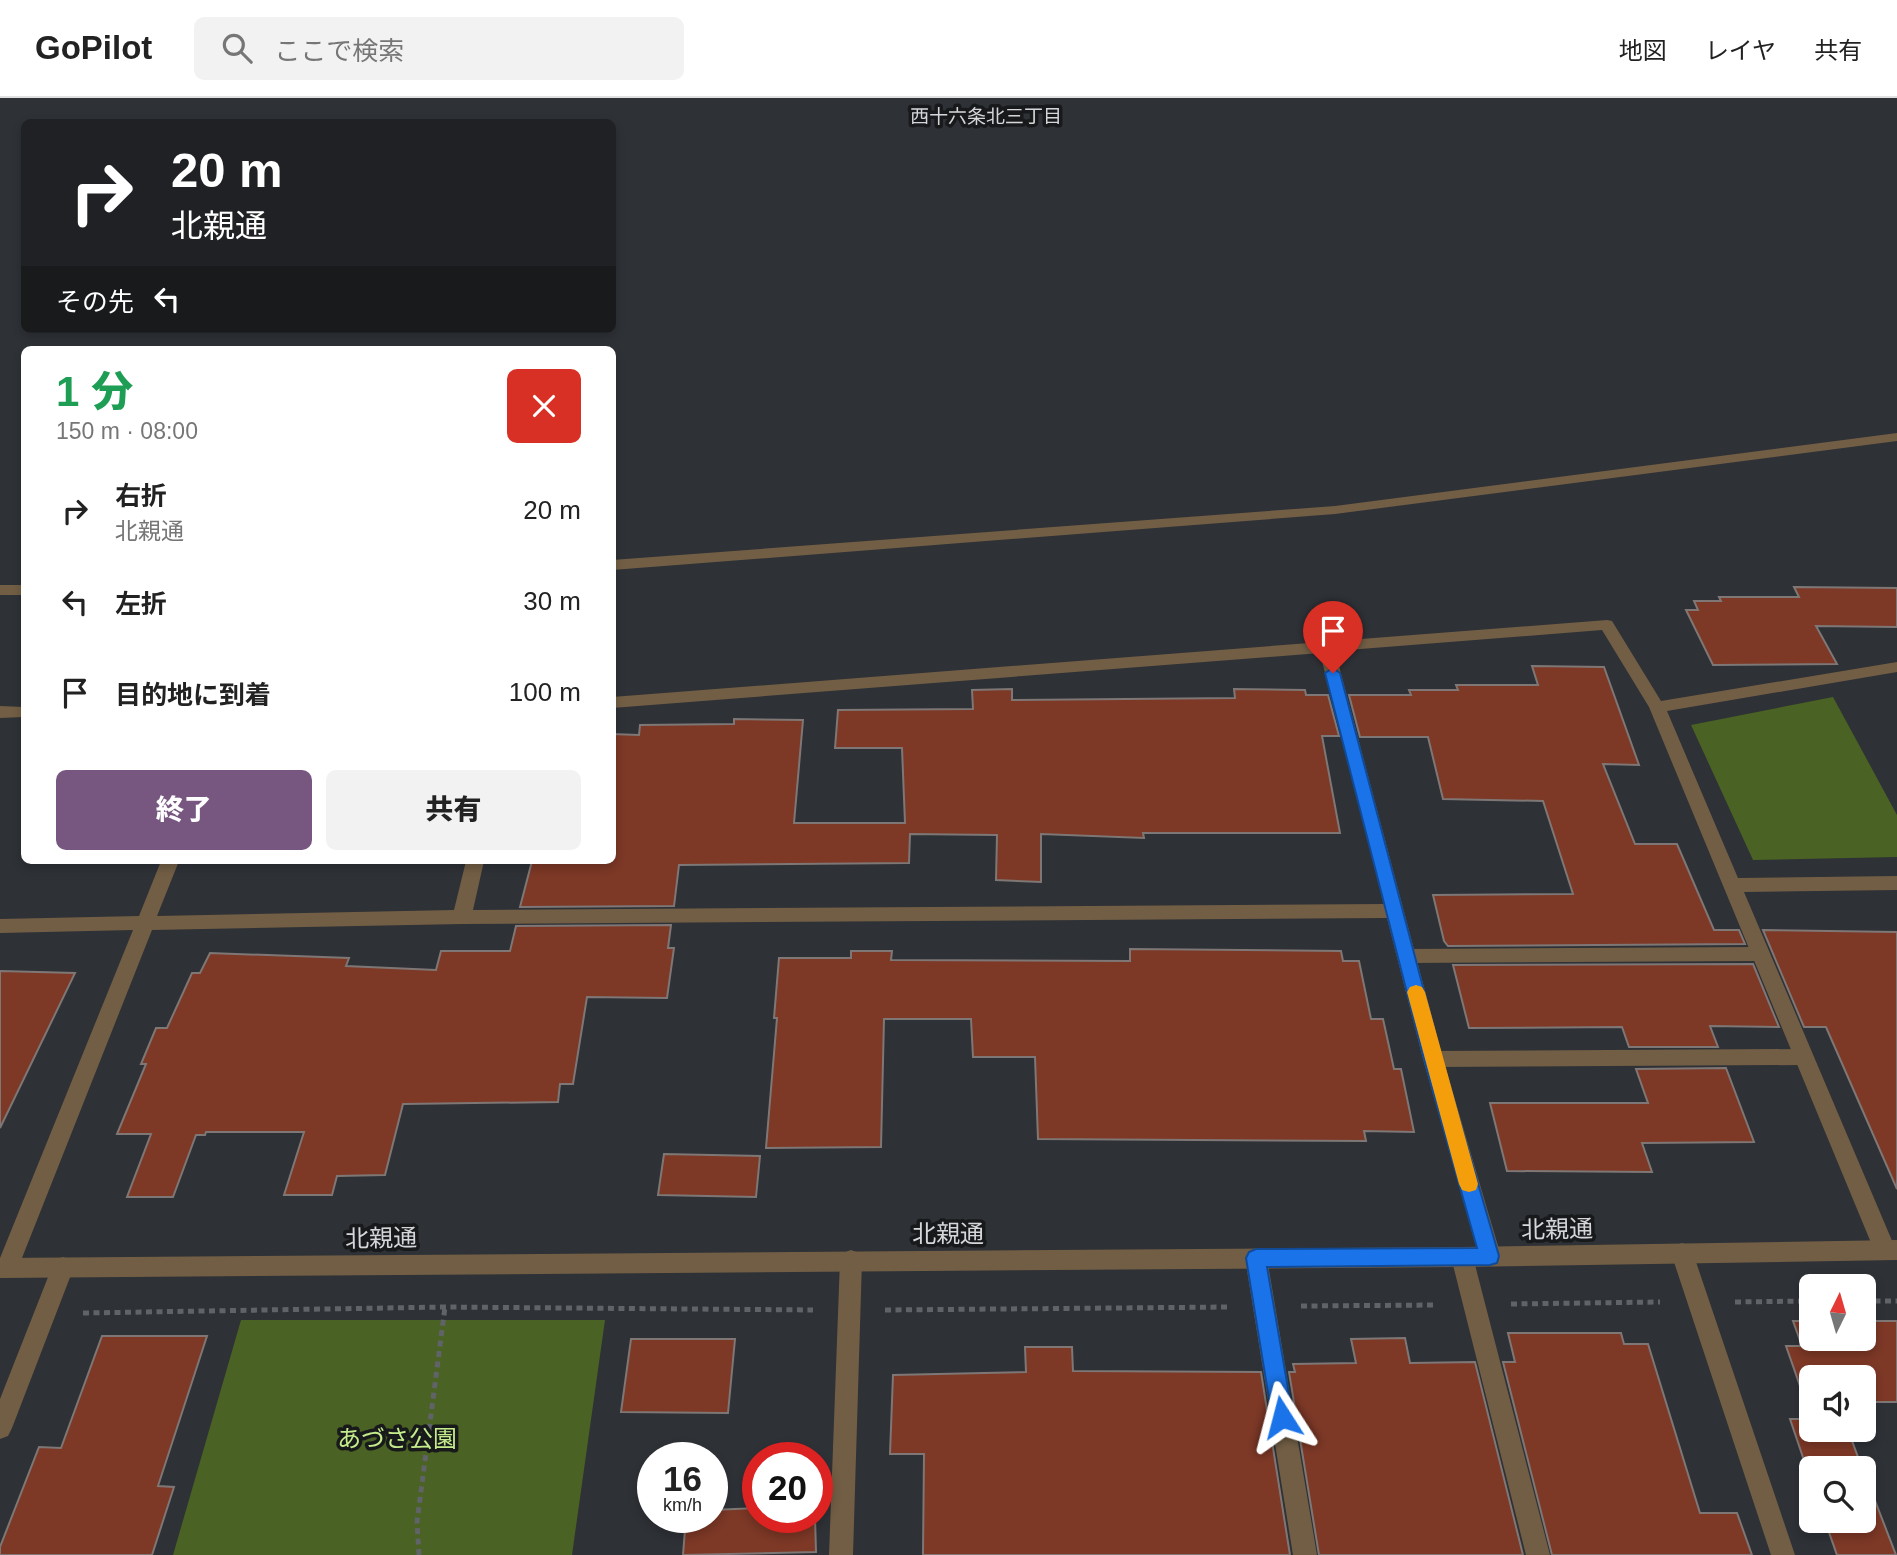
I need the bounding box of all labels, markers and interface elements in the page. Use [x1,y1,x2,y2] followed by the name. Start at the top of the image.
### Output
[194,17,684,80] search box
[35,29,152,66] text: GoPilot
[218,29,256,67] icon: search
[274,36,404,66] text: ここで検索
[1619,37,1667,64] text: 地図
[1705,37,1776,64] text: レイヤ
[1814,37,1862,64] text: 共有
[910,106,1062,127] district label: 西十六条北三丁目
[171,143,283,197] text: 20 m
[56,147,147,238] icon: right
[171,208,267,244] text: 北親通
[148,280,186,318] icon: left
[56,287,134,317] text: その先
[56,368,133,415] text: 1 分
[507,369,581,443] button: close
[56,418,198,444] text: 150 m · 08:00
[115,481,167,511] text: 右折
[56,492,94,530] icon: right
[523,495,581,525] text: 20 m
[115,518,184,544] text: 北親通
[56,583,94,621] icon: left
[523,586,581,616] text: 30 m
[115,589,167,619] text: 左折
[1303,601,1363,673] pin
[1314,612,1352,650] icon: arrive
[56,674,94,712] icon: arrive
[509,677,581,707] text: 100 m
[115,680,271,710] text: 目的地に到着
[56,770,312,850] button: 終了
[326,770,581,850] button: 共有
[1521,1215,1593,1243] street label: 北親通
[912,1220,984,1247] street label: 北親通
[345,1224,417,1252] street label: 北親通
[1799,1274,1876,1351] north arrow
[1799,1274,1876,1533] map controls
[1799,1365,1876,1442] button: sound
[1245,1380,1319,1454] position arrow
[337,1425,457,1452] park label: あづさ公園
[742,1442,833,1533] speed limit sign: 20
[1799,1456,1876,1533] button: search
[663,1459,702,1498] text: 16
[663,1495,702,1515] text: km/h

